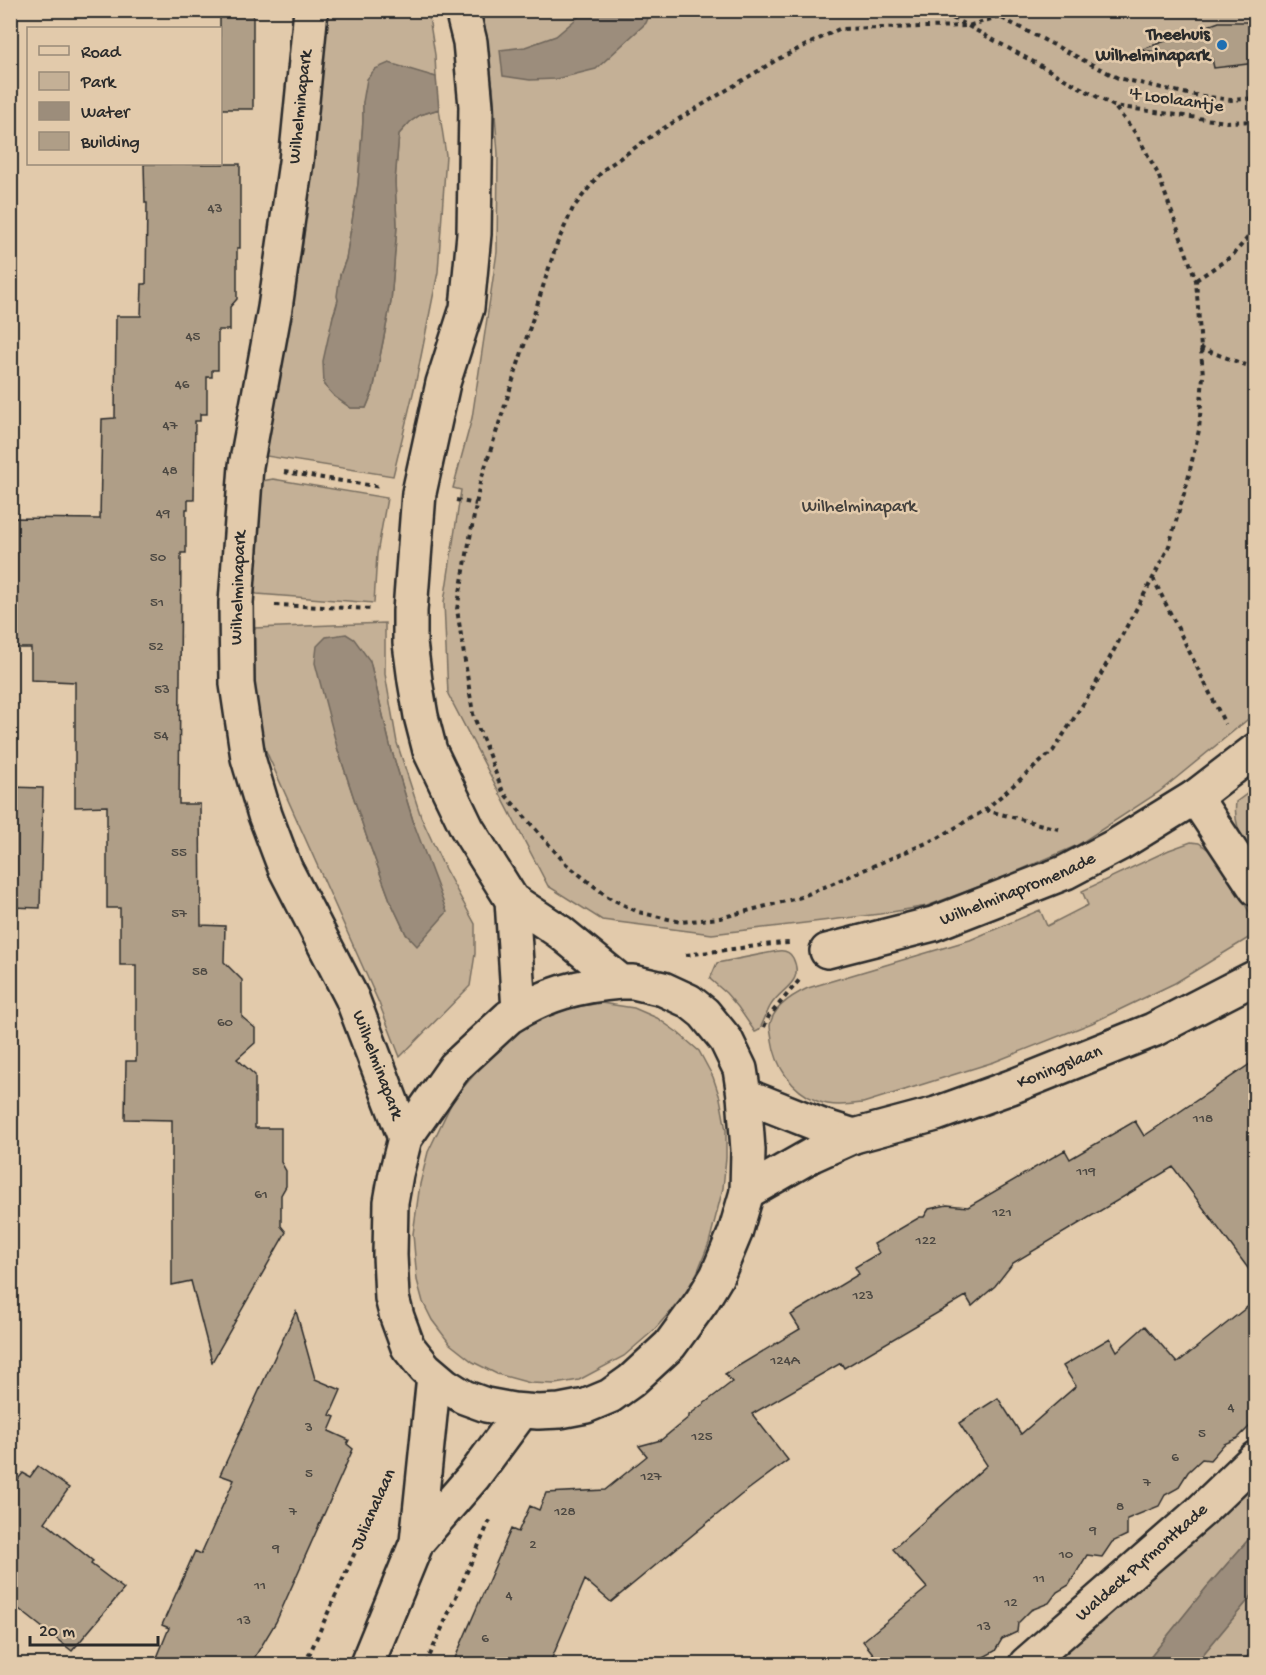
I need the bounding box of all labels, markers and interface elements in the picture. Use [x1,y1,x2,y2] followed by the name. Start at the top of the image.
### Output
[1094,25,1212,67] place label: Theehuis Wilhelminapark
[27,27,222,165] legend
[1215,38,1229,52] marker: Theehuis Wilhelminapark
[81,43,122,64] text: Road
[285,47,318,165] street label: Wilhelminapark
[80,73,117,94] text: Park
[1127,84,1226,118] street label: 't Loolaantje
[81,103,131,124] text: Water
[80,133,140,154] text: Building
[208,200,223,218] house number: 43
[186,328,201,346] house number: 45
[175,376,190,394] house number: 46
[163,417,179,435] house number: 47
[162,462,178,480] house number: 48
[802,497,918,518] park label: Wilhelminapark
[156,505,171,523] house number: 49
[227,528,252,646] street label: Wilhelminapark
[150,549,167,567] house number: 50
[150,594,164,612] house number: 51
[148,638,164,656] house number: 52
[154,681,170,699] house number: 53
[154,727,169,745] house number: 54
[171,844,187,862] house number: 55
[937,847,1100,931] street label: Wilhelminapromenade
[171,905,188,923] house number: 57
[192,963,208,981] house number: 58
[347,1008,408,1124] street label: Wilhelminapark
[217,1014,234,1032] house number: 60
[1014,1041,1106,1094] street label: Koningslaan
[1192,1110,1213,1128] house number: 118
[1075,1163,1096,1181] house number: 119
[254,1186,268,1204] house number: 61
[991,1204,1012,1222] house number: 121
[915,1232,936,1250] house number: 122
[851,1287,874,1305] house number: 123
[769,1352,801,1370] house number: 124A
[1227,1399,1235,1417] house number: 4
[304,1419,313,1437] house number: 3
[1198,1425,1206,1443] house number: 5
[690,1428,713,1446] house number: 125
[1171,1449,1179,1467] house number: 6
[305,1465,313,1483] house number: 5
[347,1466,401,1554] street label: Julianalaan
[639,1468,663,1486] house number: 127
[1142,1474,1152,1492] house number: 7
[1116,1498,1124,1516] house number: 8
[1072,1499,1213,1626] street label: Waldeck Pyrmontkade
[288,1503,298,1521] house number: 7
[553,1503,576,1521] house number: 128
[1088,1522,1097,1540] house number: 9
[529,1536,537,1554] house number: 2
[271,1540,280,1558] house number: 9
[1058,1546,1074,1564] house number: 10
[1032,1570,1045,1588] house number: 11
[253,1577,266,1595] house number: 11
[505,1587,513,1605] house number: 4
[1003,1594,1018,1612] house number: 12
[30,1609,158,1647] scale bar
[236,1612,251,1630] house number: 13
[976,1618,991,1636] house number: 13
[39,1622,75,1643] text: 20 m
[481,1630,489,1648] house number: 6

